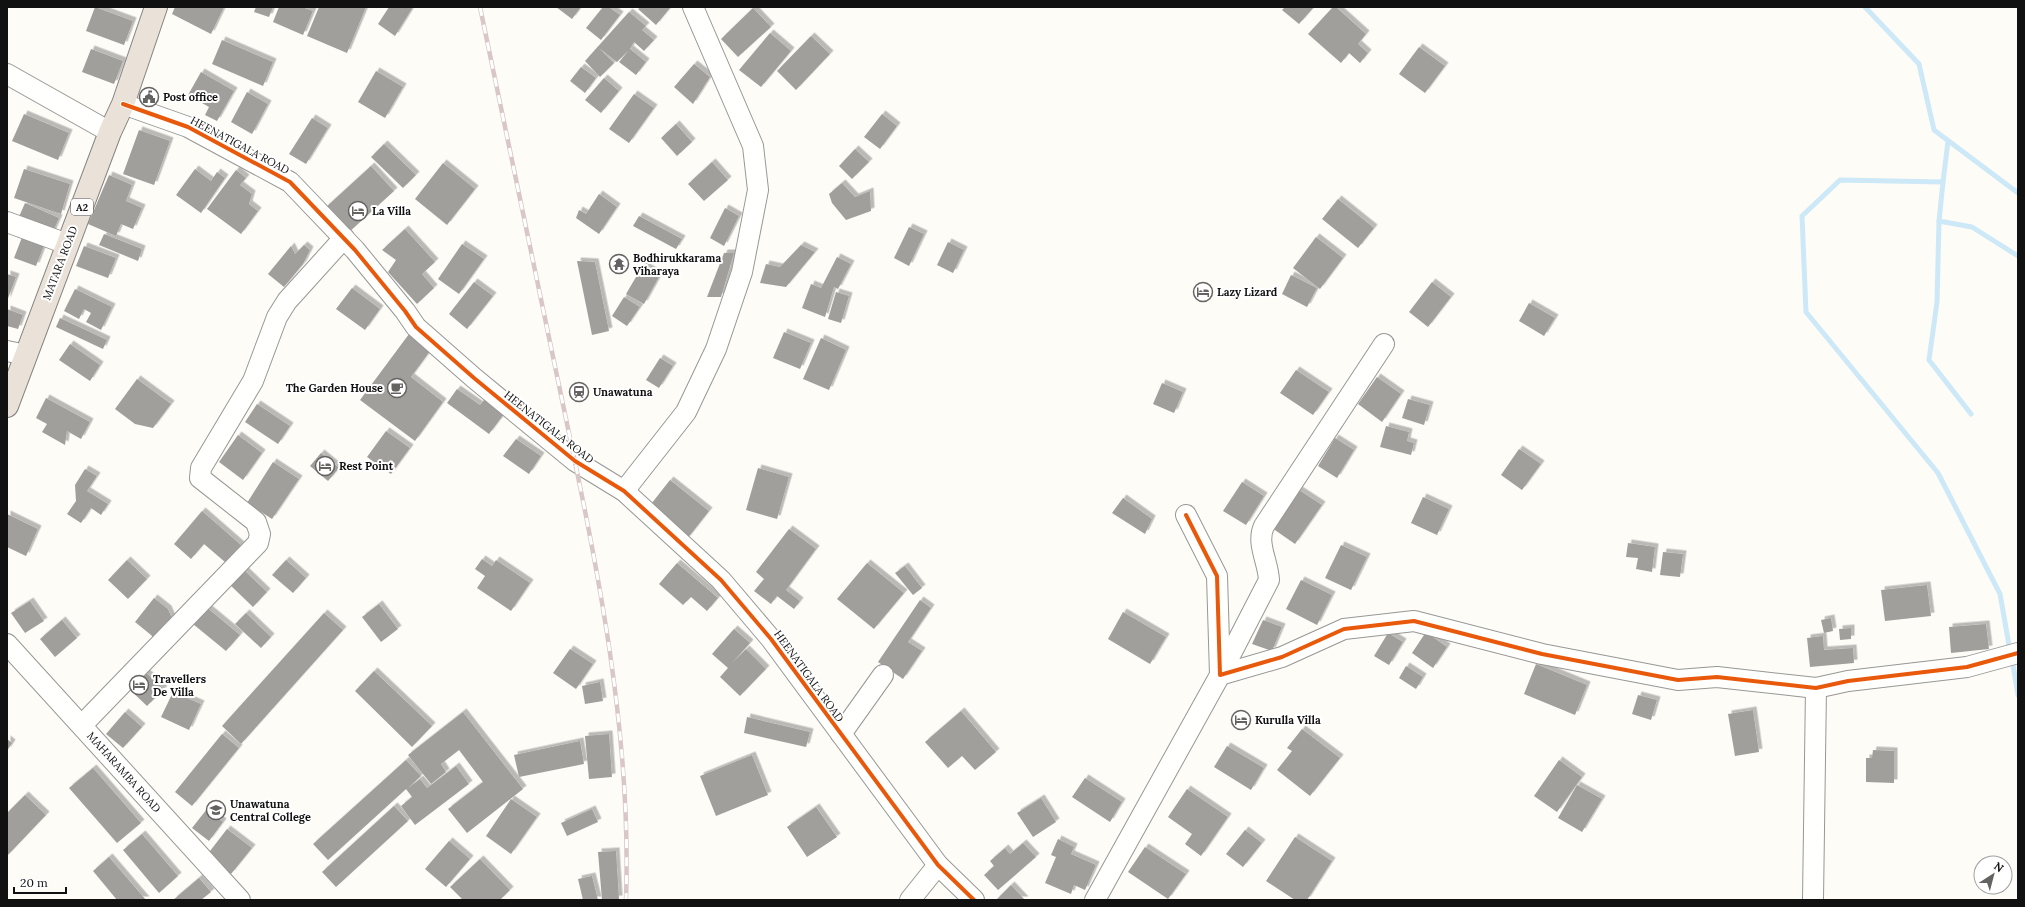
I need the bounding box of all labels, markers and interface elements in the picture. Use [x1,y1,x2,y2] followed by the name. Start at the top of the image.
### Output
[138,86,160,108] public building icon: Post office
[163,90,218,104] place label: Post office
[188,113,292,177] street label: HEENATIGALA ROAD
[71,199,93,215] road number: A2
[347,200,369,222] hotel icon: La Villa
[372,204,411,218] place label: La Villa
[39,224,81,302] street label: MATARA ROAD
[633,251,721,278] place label: Bodhirukkarama Viharaya
[608,253,630,275] temple icon: Bodhirukkarama Viharaya
[1192,281,1214,303] hotel icon: Lazy Lizard
[1217,285,1278,299] place label: Lazy Lizard
[386,377,408,399] cafe icon: The Garden House
[286,381,383,395] place label: The Garden House
[568,381,590,403] station icon: Unawatuna
[593,385,653,399] place label: Unawatuna
[501,388,597,466] street label: HEENATIGALA ROAD
[314,455,336,477] hotel icon: Rest Point
[339,459,394,473] place label: Rest Point
[771,627,847,725] street label: HEENATIGALA ROAD
[153,672,206,699] place label: Travellers De Villa
[128,674,150,696] hotel icon: Travellers De Villa
[1230,709,1252,731] hotel icon: Kurulla Villa
[1255,713,1321,727] place label: Kurulla Villa
[84,729,164,815] street label: MAHARAMBA ROAD
[230,797,311,824] place label: Unawatuna Central College
[205,799,227,821] school or university icon: Unawatuna Central College
[1973,855,2013,895] north arrow
[1991,859,2007,875] text: N
[14,869,66,895] scale bar
[20,875,48,890] text: 20 m

